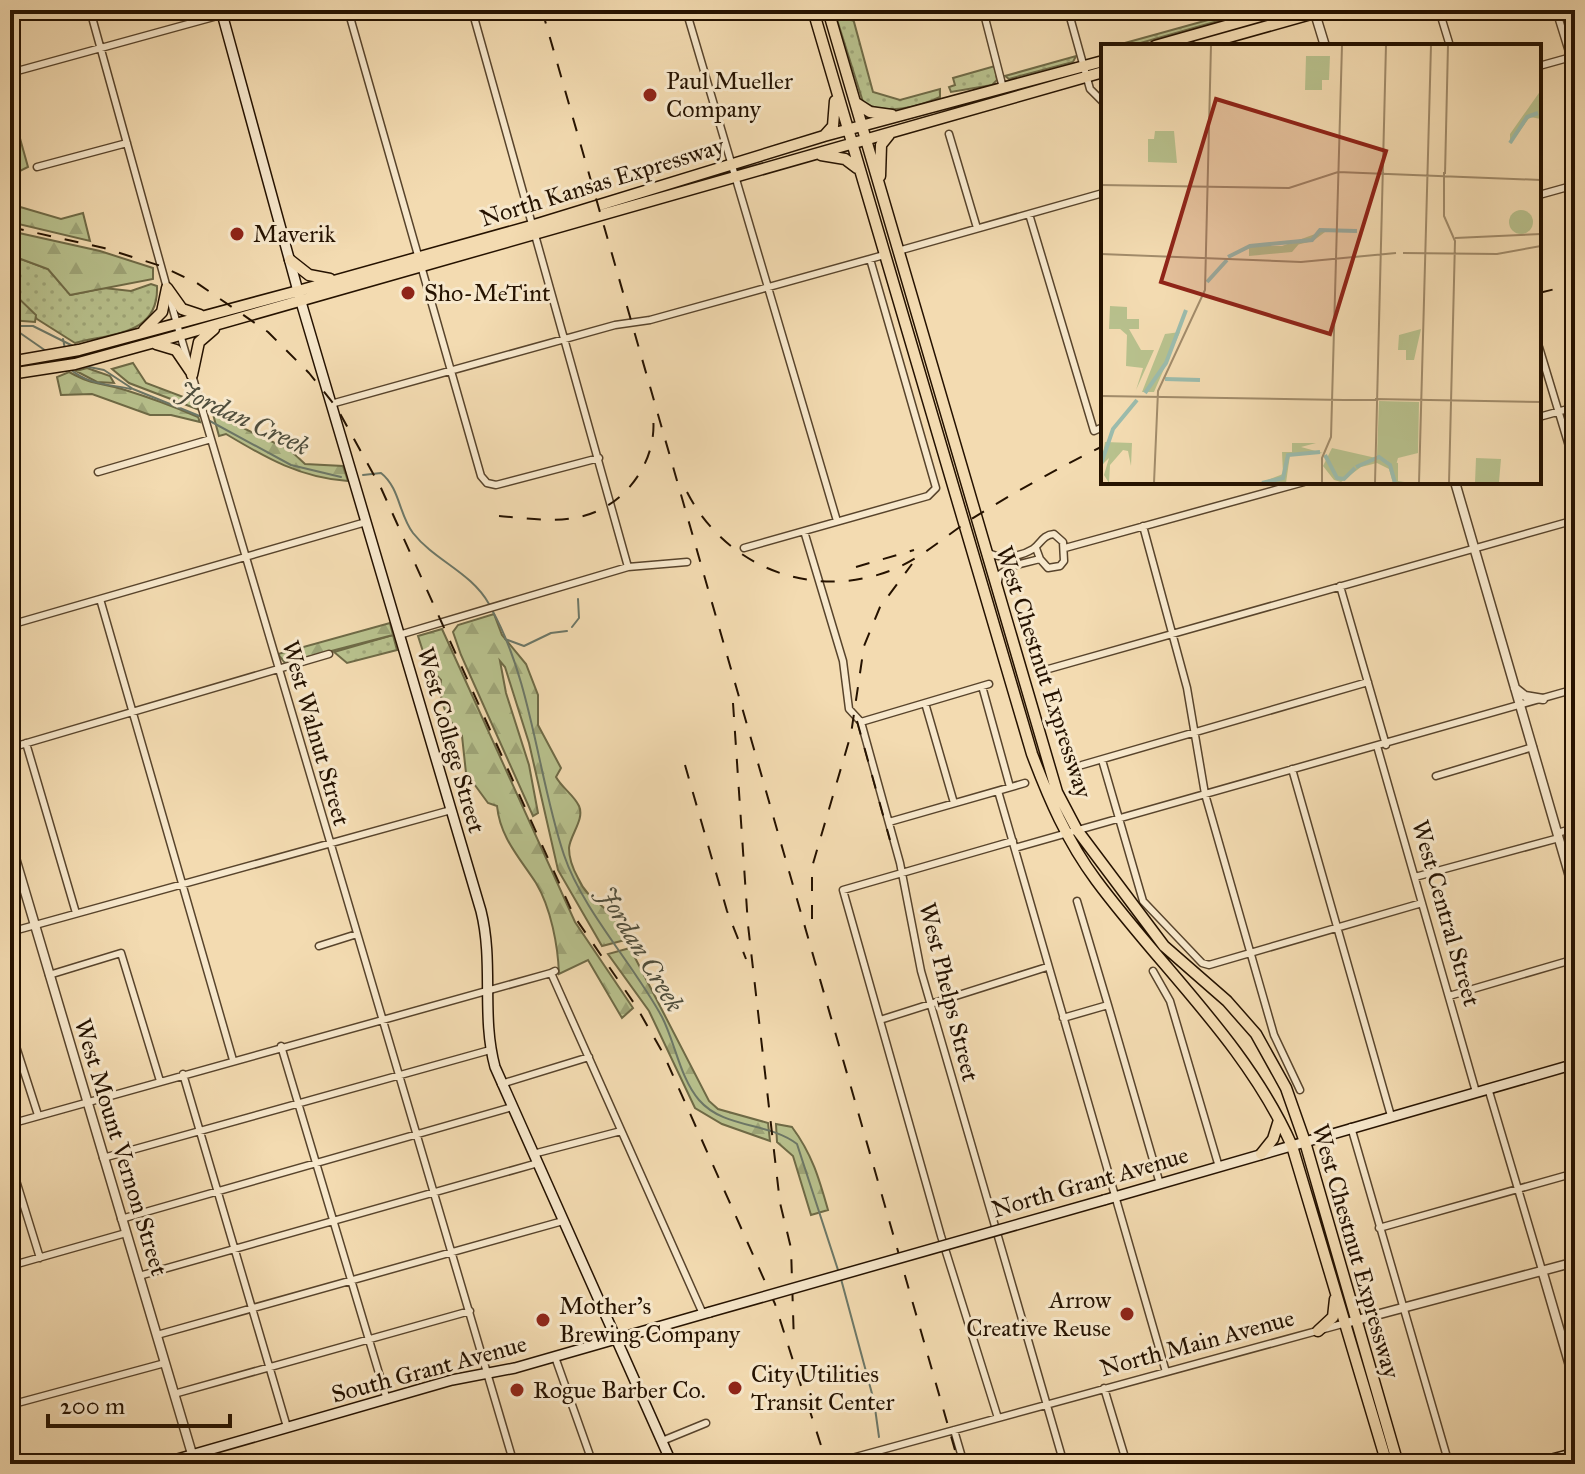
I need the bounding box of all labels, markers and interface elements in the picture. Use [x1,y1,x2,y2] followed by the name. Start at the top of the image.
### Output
[1101,44,1541,484] inset map
[666,66,793,124] place label: Paul Mueller Company
[641,86,659,104] marker: Paul Mueller Company
[476,130,729,233] street label: North Kansas Expressway
[253,219,336,249] place label: Maverik
[228,225,246,243] marker: Maverik
[424,278,551,308] place label: Sho-MeTint
[399,284,417,302] marker: Sho-MeTint
[171,373,315,463] water label: Jordan Creek
[989,542,1099,803] street label: West Chestnut Expressway
[275,637,357,830] street label: West Walnut Street
[410,644,492,837] street label: West College Street
[1405,816,1487,1010] street label: West Central Street
[590,878,691,1018] water label: Jordan Creek
[912,899,986,1085] street label: West Phelps Street
[68,1015,175,1280] street label: West Mount Vernon Street
[1305,1120,1407,1382] street label: West Chestnut Expressway
[988,1140,1192,1224] street label: North Grant Avenue
[966,1285,1112,1343] place label: Arrow Creative Reuse
[559,1291,741,1349] place label: Mother's Brewing Company
[1097,1303,1297,1383] street label: North Main Avenue
[1118,1305,1136,1323] marker: Arrow Creative Reuse
[534,1311,552,1329] marker: Mother's Brewing Company
[328,1328,530,1410] street label: South Grant Avenue
[751,1359,895,1417] place label: City Utilities Transit Center
[533,1375,706,1405] place label: Rogue Barber Co.
[48,1378,230,1428] scale bar
[726,1379,744,1397] marker: City Utilities Transit Center
[508,1381,526,1399] marker: Rogue Barber Co.
[60,1391,125,1421] text: 200 m

